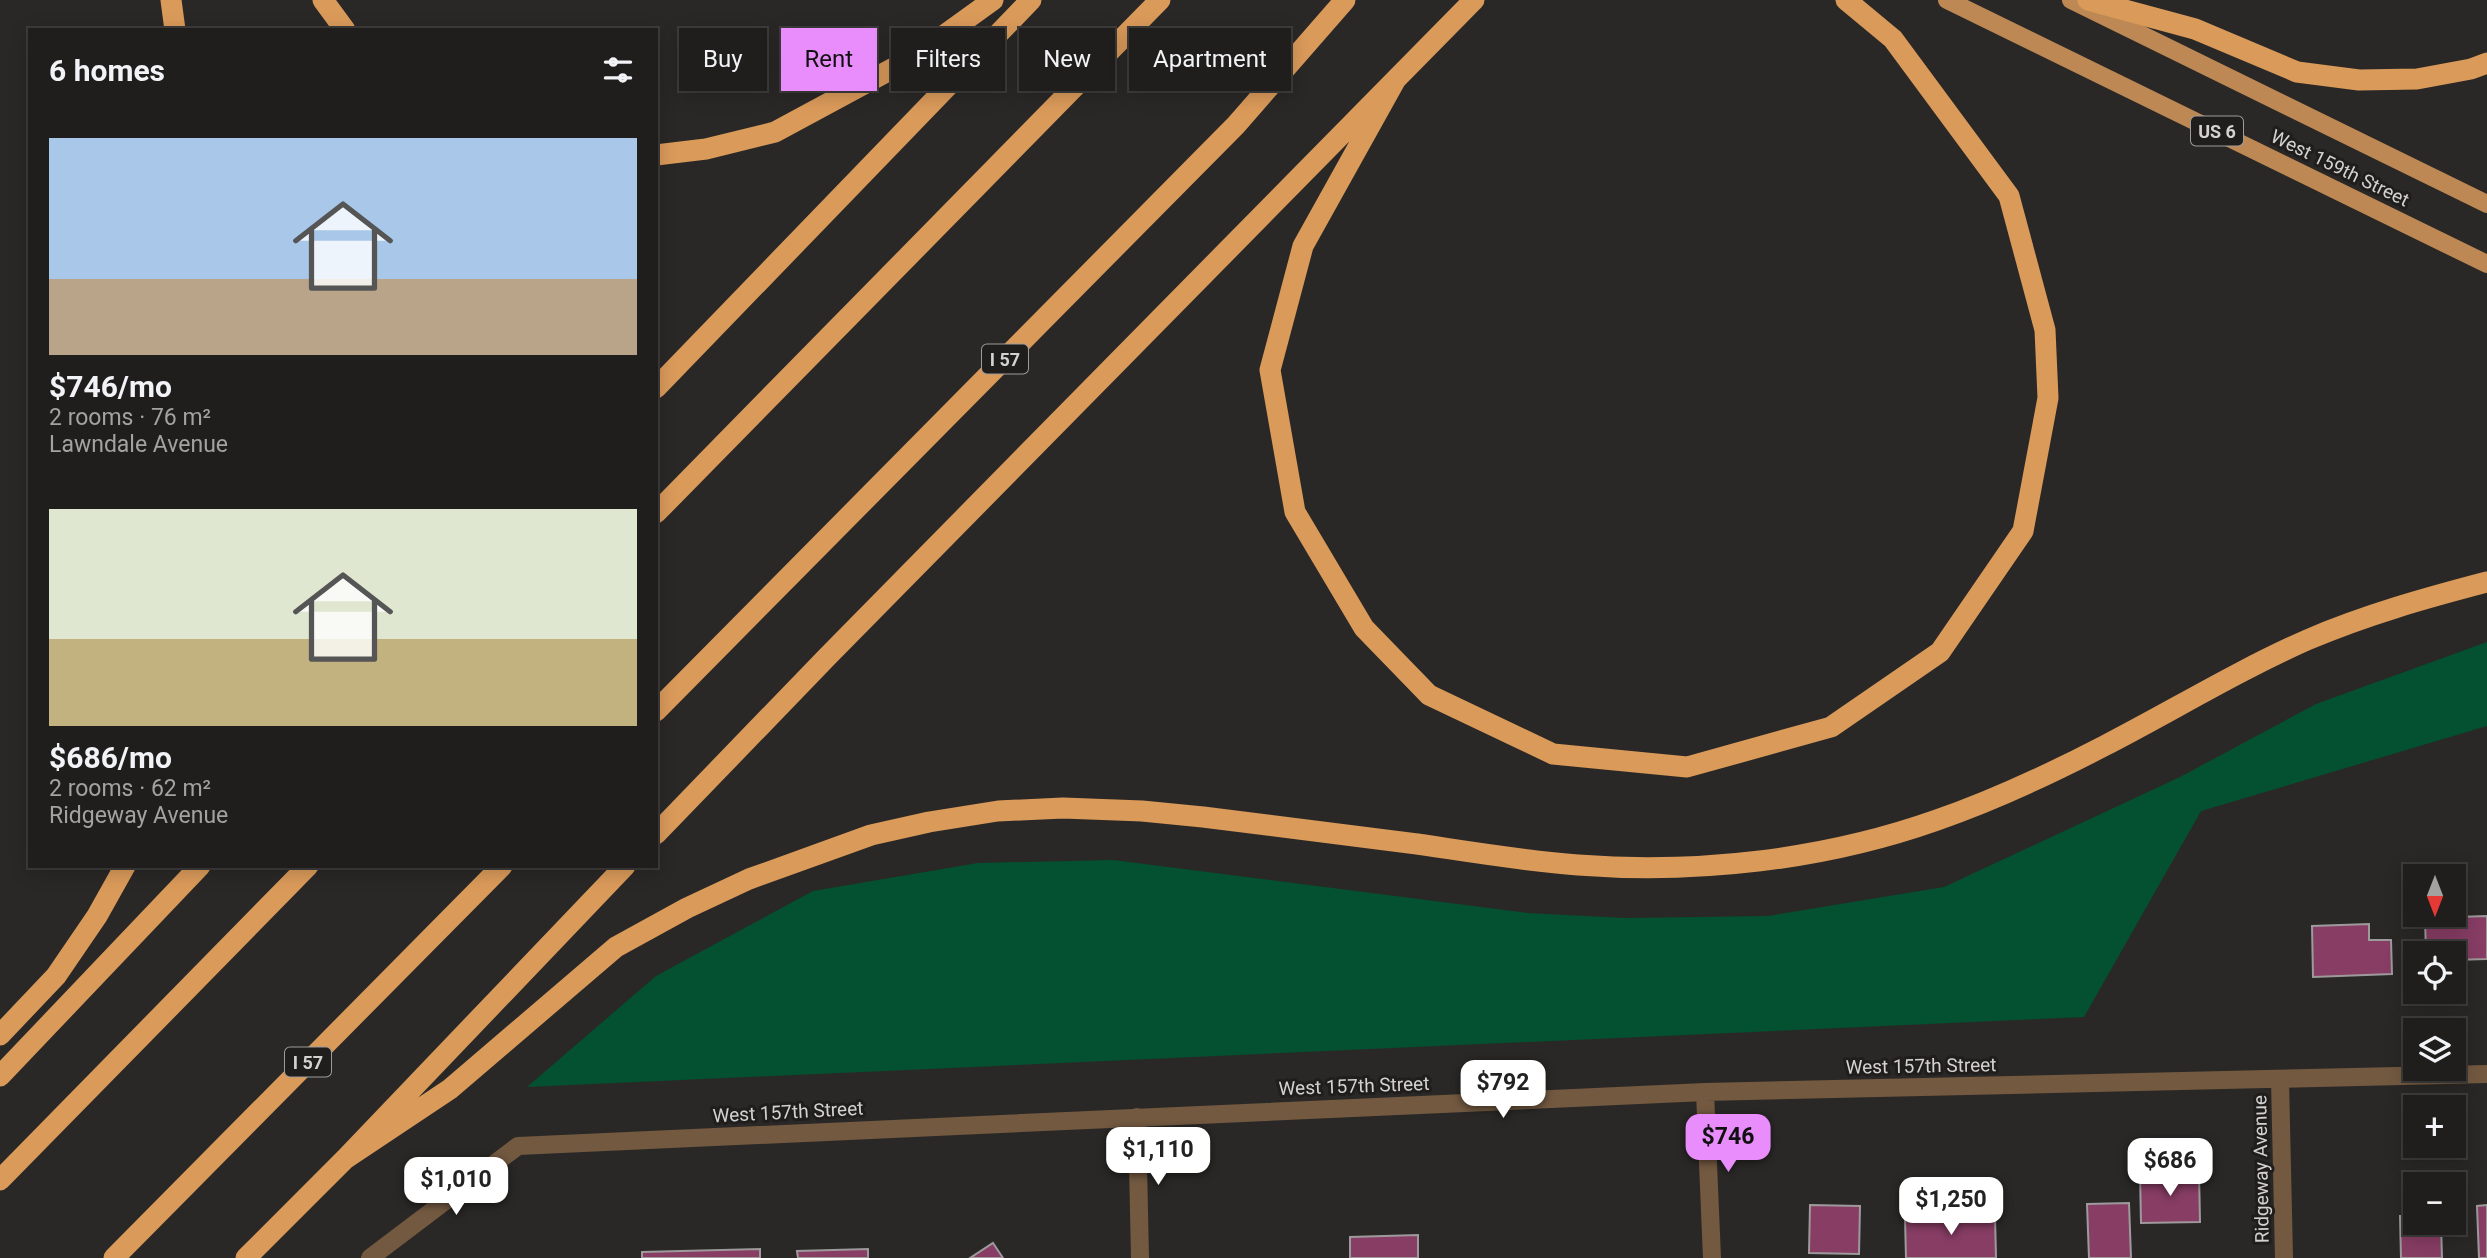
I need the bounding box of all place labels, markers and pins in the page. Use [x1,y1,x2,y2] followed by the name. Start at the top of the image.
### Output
[1462,1060,1544,1120] pin: $792
[1687,1114,1769,1174] pin: $746
[1101,1128,1215,1187] pin: $1,110
[2129,1138,2211,1198] pin: $686
[399,1158,513,1217] pin: $1,010
[1894,1178,2008,1237] pin: $1,250

